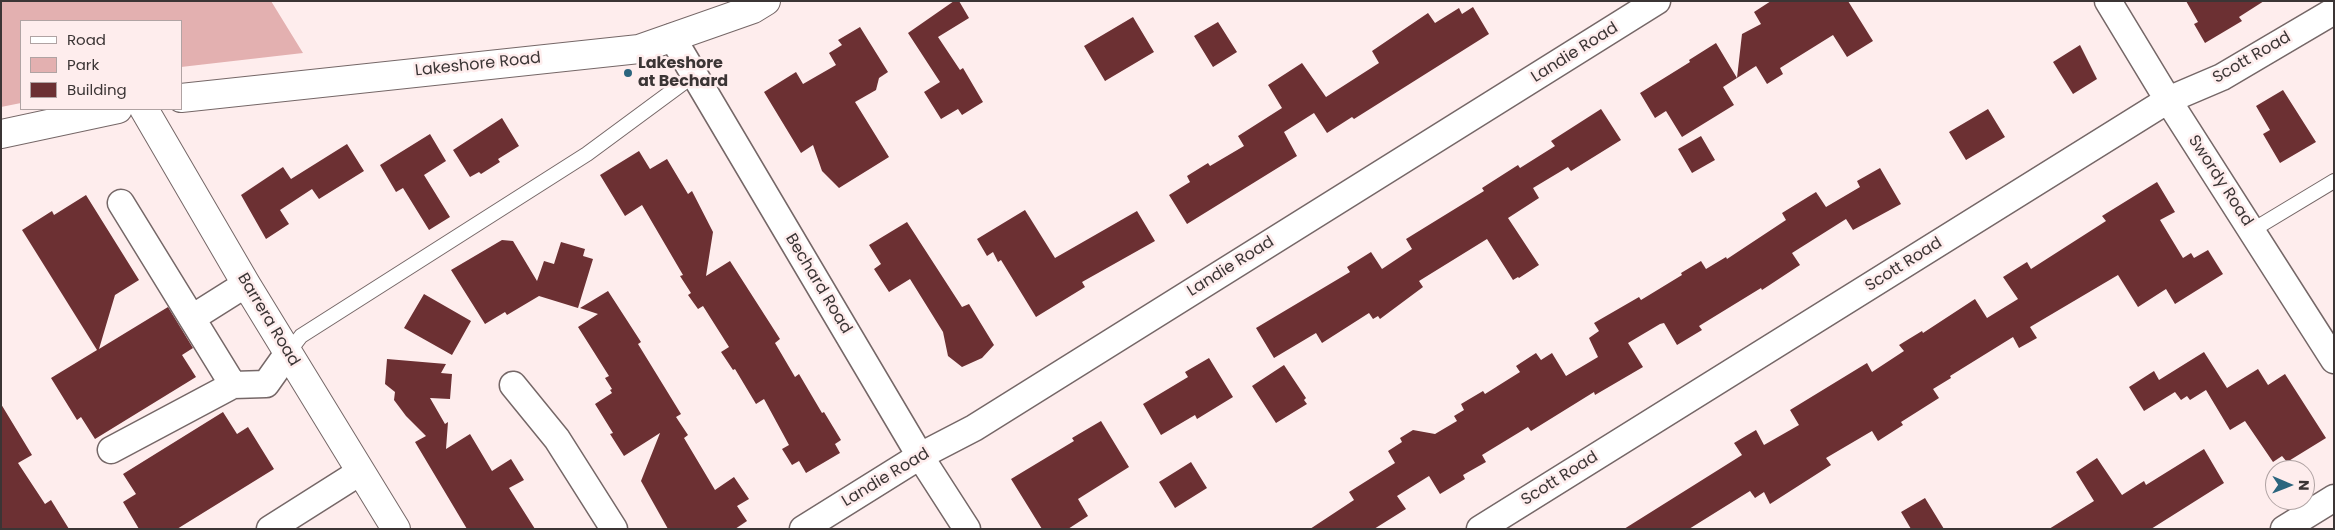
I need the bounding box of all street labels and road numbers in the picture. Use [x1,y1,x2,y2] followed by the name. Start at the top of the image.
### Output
[1528,19,1622,87] street label: Landie Road
[2210,28,2294,88] street label: Scott Road
[414,49,542,81] street label: Lakeshore Road
[2184,132,2256,230] street label: Swordy Road
[781,231,855,337] street label: Bechard Road
[1184,233,1278,301] street label: Landie Road
[1862,234,1946,296] street label: Scott Road
[233,270,303,370] street label: Barrera Road
[839,444,933,512] street label: Landie Road
[1518,448,1602,510] street label: Scott Road

